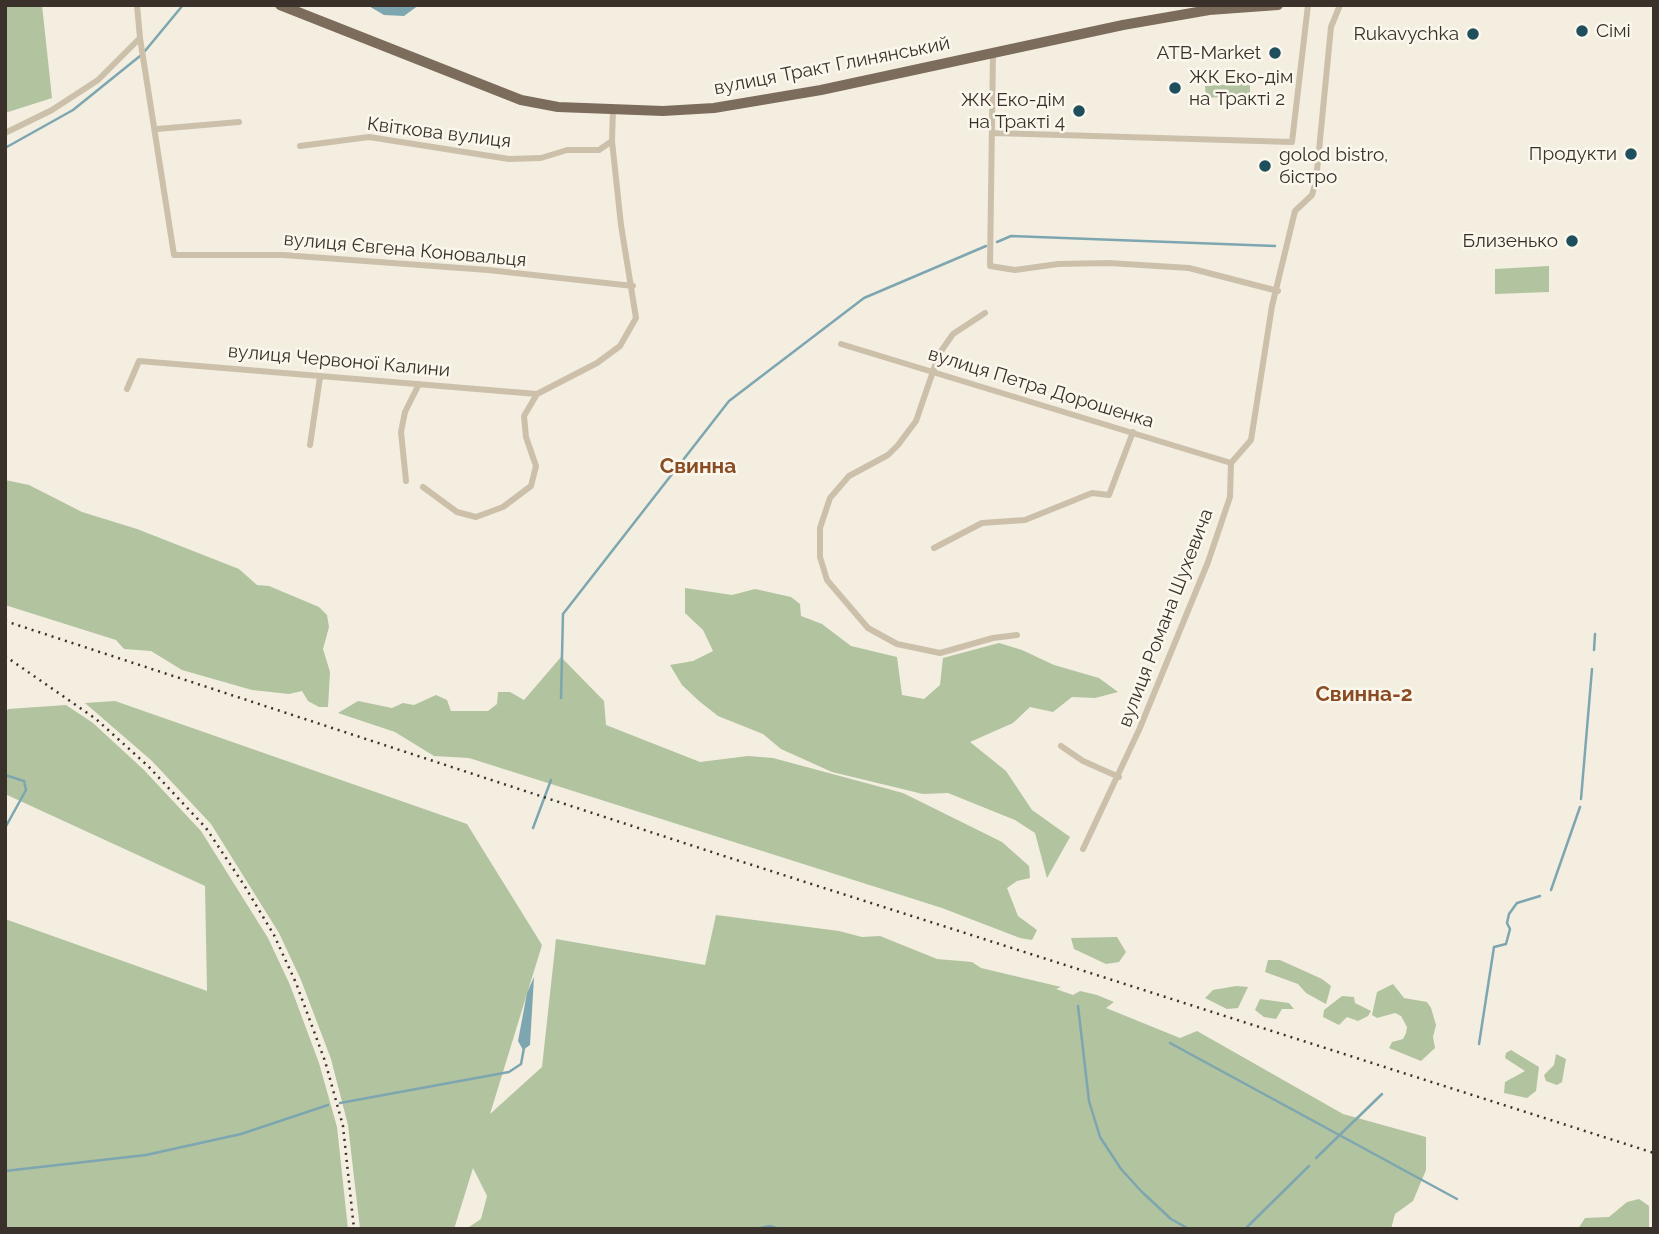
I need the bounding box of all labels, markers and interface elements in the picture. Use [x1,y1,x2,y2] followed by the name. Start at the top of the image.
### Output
[1596,20,1631,42] place label: Сімі
[1353,23,1459,45] place label: Rukavychka
[1574,23,1590,39] marker: Сімі
[1465,26,1481,42] marker: Rukavychka
[712,32,952,100] street label: вулиця Тракт Глинянський
[1157,42,1261,64] place label: ATB-Market
[1267,45,1283,61] marker: ATB-Market
[1189,66,1293,110] place label: ЖК Еко-дім на Тракті 2
[1167,80,1183,96] marker: ЖК Еко-дім на Тракті 2
[961,89,1065,133] place label: ЖК Еко-дім на Тракті 4
[1071,103,1087,119] marker: ЖК Еко-дім на Тракті 4
[366,113,512,153] street label: Квіткова вулиця
[1529,143,1617,165] place label: Продукти
[1279,144,1388,188] place label: golod bistro, бістро
[1623,146,1639,162] marker: Продукти
[1257,158,1273,174] marker: golod bistro, бістро
[283,228,527,272] street label: вулиця Євгена Коновальця
[1463,230,1558,252] place label: Близенько
[1564,233,1580,249] marker: Близенько
[227,340,451,382] street label: вулиця Червоної Калини
[925,343,1157,433] street label: вулиця Петра Дорошенка
[660,454,736,480] district label: Свинна
[1114,506,1218,730] street label: вулиця Романа Шухевича
[1315,682,1413,708] district label: Свинна-2

